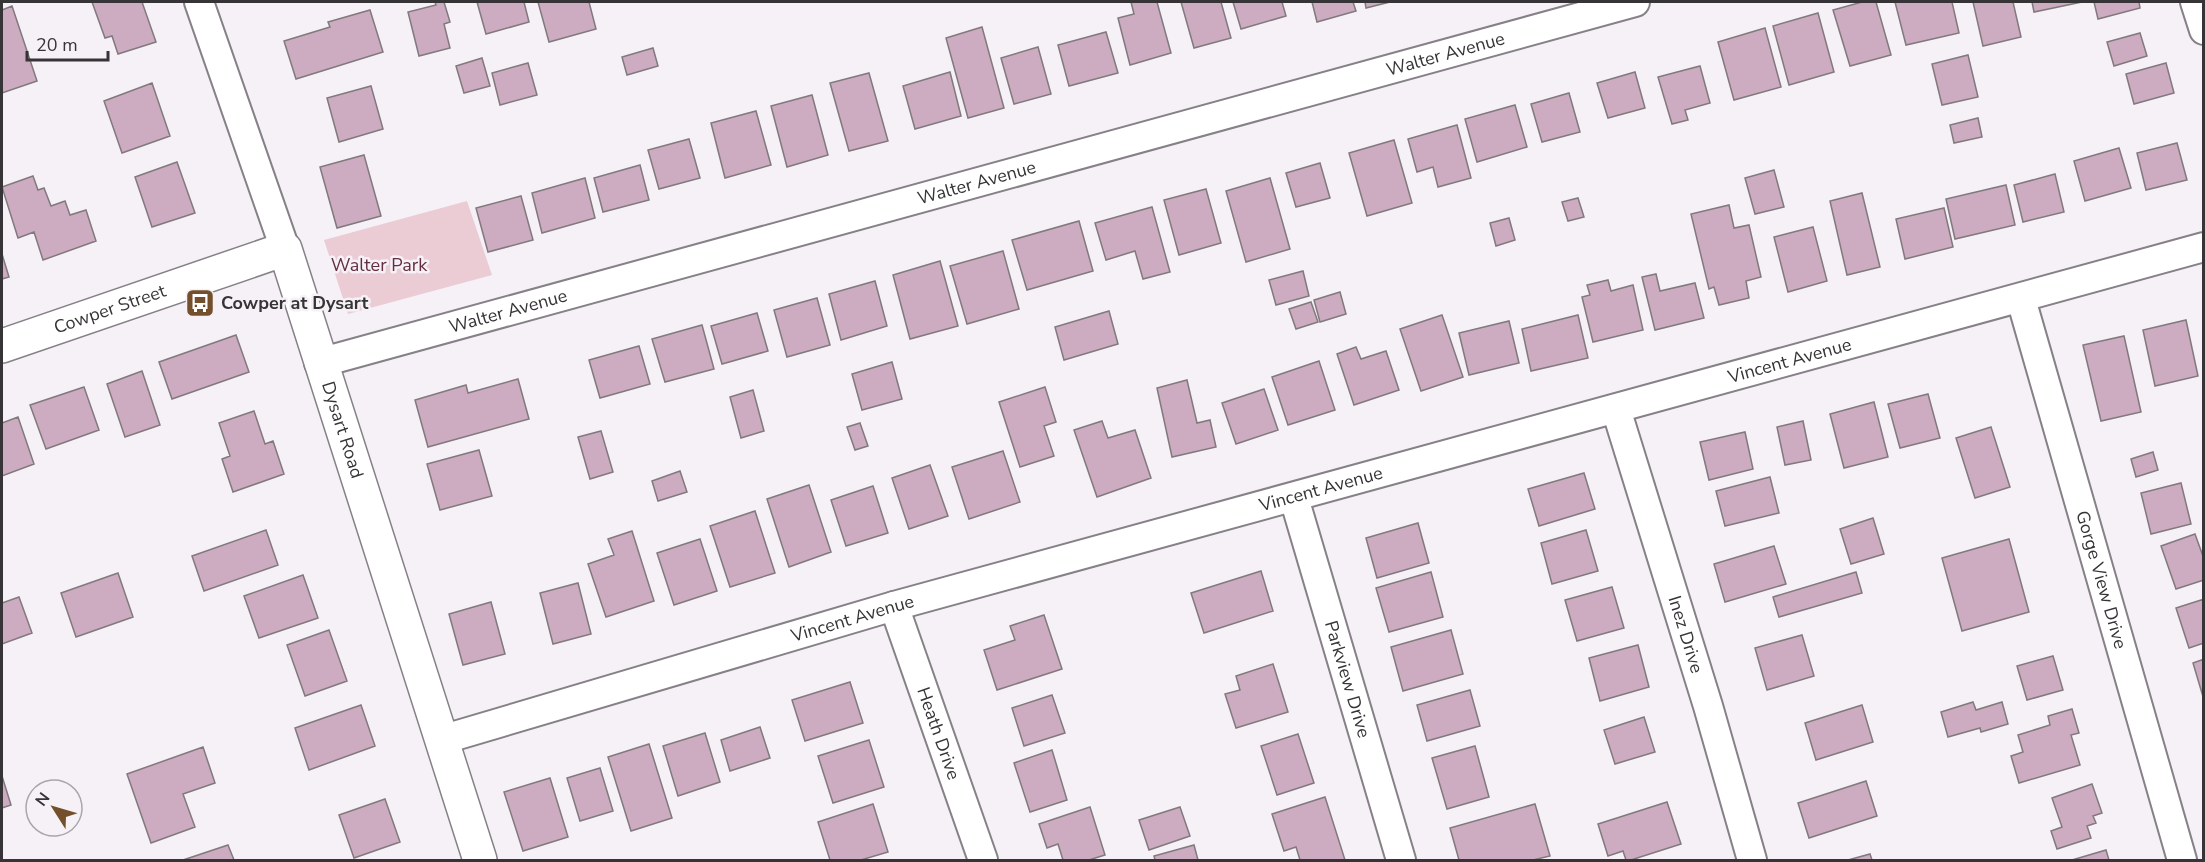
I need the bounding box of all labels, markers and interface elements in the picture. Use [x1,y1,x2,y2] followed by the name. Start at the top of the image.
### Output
[27,24,108,62] scale bar
[1384,26,1507,82] street label: Walter Avenue
[36,33,78,57] text: 20 m
[915,155,1039,210] street label: Walter Avenue
[331,253,428,277] park label: Walter Park
[51,279,170,339] street label: Cowper Street
[446,283,570,339] street label: Walter Avenue
[184,287,216,319] bus stop icon: Cowper at Dysart
[221,291,368,315] place label: Cowper at Dysart
[1724,332,1854,389] street label: Vincent Avenue
[316,378,369,481] street label: Dysart Road
[1255,461,1385,518] street label: Vincent Avenue
[2070,508,2133,652] street label: Gorge View Drive
[787,589,917,648] street label: Vincent Avenue
[1663,593,1709,676] street label: Inez Drive
[1319,618,1376,741] street label: Parkview Drive
[911,684,966,783] street label: Heath Drive
[24,778,84,838] north arrow
[30,788,55,811] text: N

